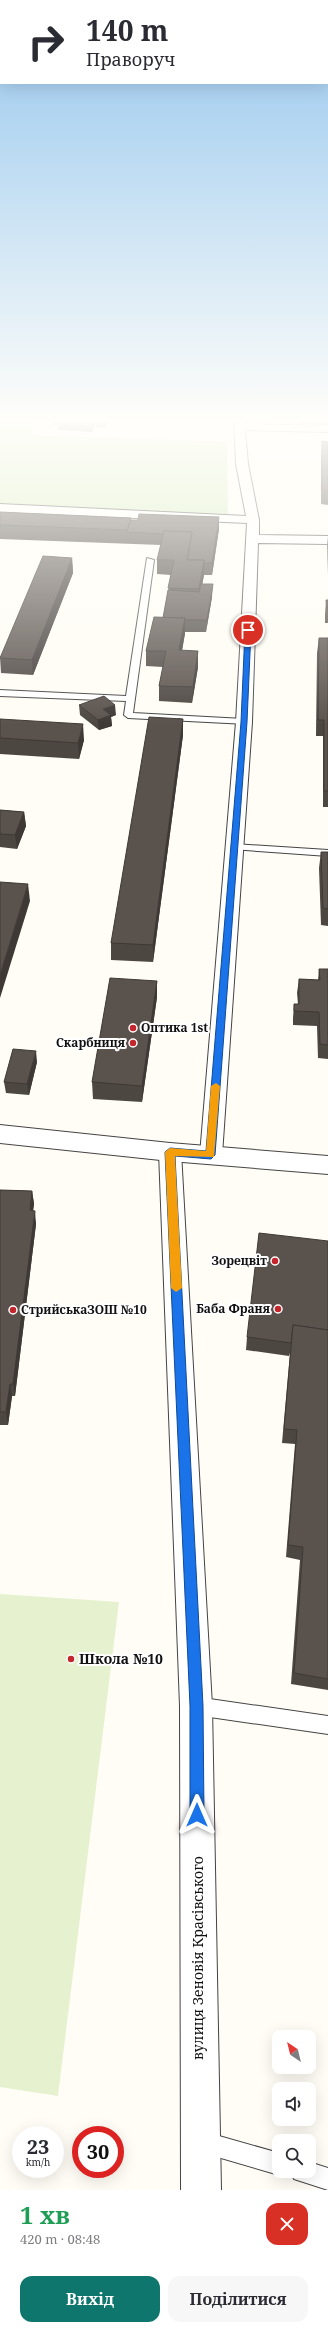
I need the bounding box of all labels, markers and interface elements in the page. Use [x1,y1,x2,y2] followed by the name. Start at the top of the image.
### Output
[86,11,168,49] text: 140 m
[20,16,72,68] icon: right
[86,47,175,71] text: Праворуч
[231,613,265,647] pin
[237,619,259,641] icon: arrive
[141,1019,208,1036] place label: Оптика 1st
[128,1023,138,1033] marker: Оптика 1st
[56,1034,126,1051] place label: Скарбниця
[128,1038,138,1048] marker: Скарбниця
[212,1252,267,1269] place label: Зорецвіт
[270,1256,280,1266] marker: Зорецвіт
[196,1300,271,1317] place label: Баба Франя
[21,1301,147,1318] place label: СтрийськаЗОШ №10
[273,1304,283,1314] marker: Баба Франя
[8,1305,18,1315] marker: СтрийськаЗОШ №10
[79,1649,163,1668] place label: Школа №10
[66,1654,76,1664] marker: Школа №10
[176,1794,218,1836] position arrow
[188,1856,207,2060] street label: вулиця Зеновія Красівського
[272,2030,316,2074] north arrow
[272,2030,316,2178] map controls
[272,2082,316,2126] button: sound
[72,2126,124,2178] speed limit sign: 30
[27,2133,49,2160] text: 23
[272,2134,316,2178] button: search
[26,2155,50,2169] text: km/h
[20,2198,70,2231] text: 1 хв
[266,2203,308,2245] button: close
[20,2230,100,2248] text: 420 m · 08:48
[20,2276,160,2322] button: Вихід
[168,2276,308,2322] button: Поділитися

